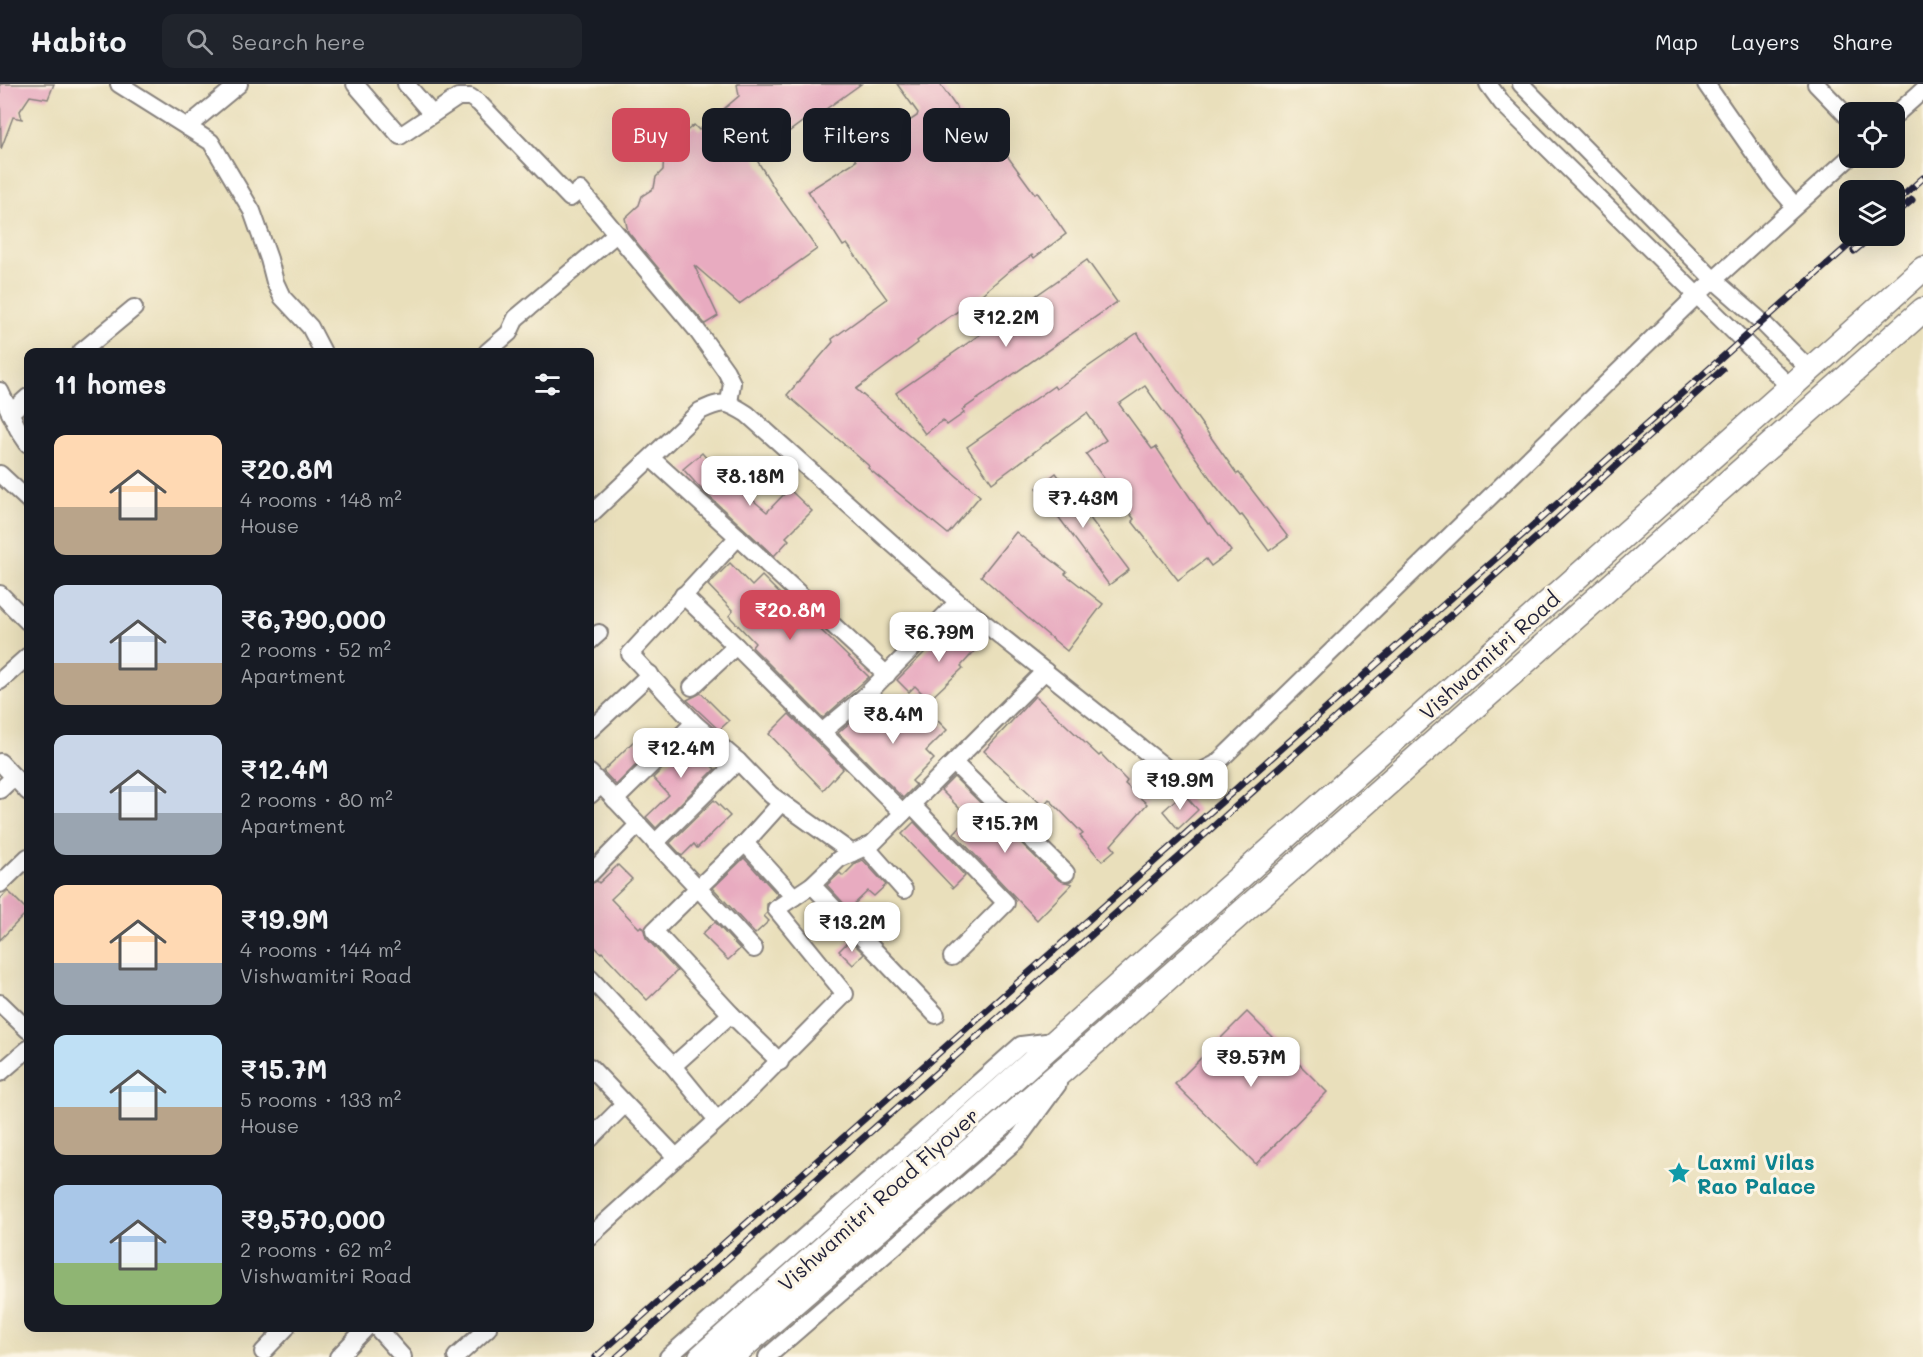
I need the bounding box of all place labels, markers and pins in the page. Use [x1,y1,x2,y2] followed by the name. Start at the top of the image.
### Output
[957,297,1055,348] pin: ₹12.2M
[701,456,799,507] pin: ₹8.18M
[1034,478,1132,529] pin: ₹7.43M
[741,590,839,641] pin: ₹20.8M
[890,612,988,663] pin: ₹6.79M
[851,694,935,745] pin: ₹8.4M
[632,728,730,779] pin: ₹12.4M
[1131,760,1229,811] pin: ₹19.9M
[956,803,1054,854] pin: ₹15.7M
[803,902,901,953] pin: ₹13.2M
[1202,1037,1300,1088] pin: ₹9.57M
[1697,1148,1816,1199] place label: Laxmi Vilas Rao Palace
[1666,1160,1692,1186] place icon: Laxmi Vilas Rao Palace

